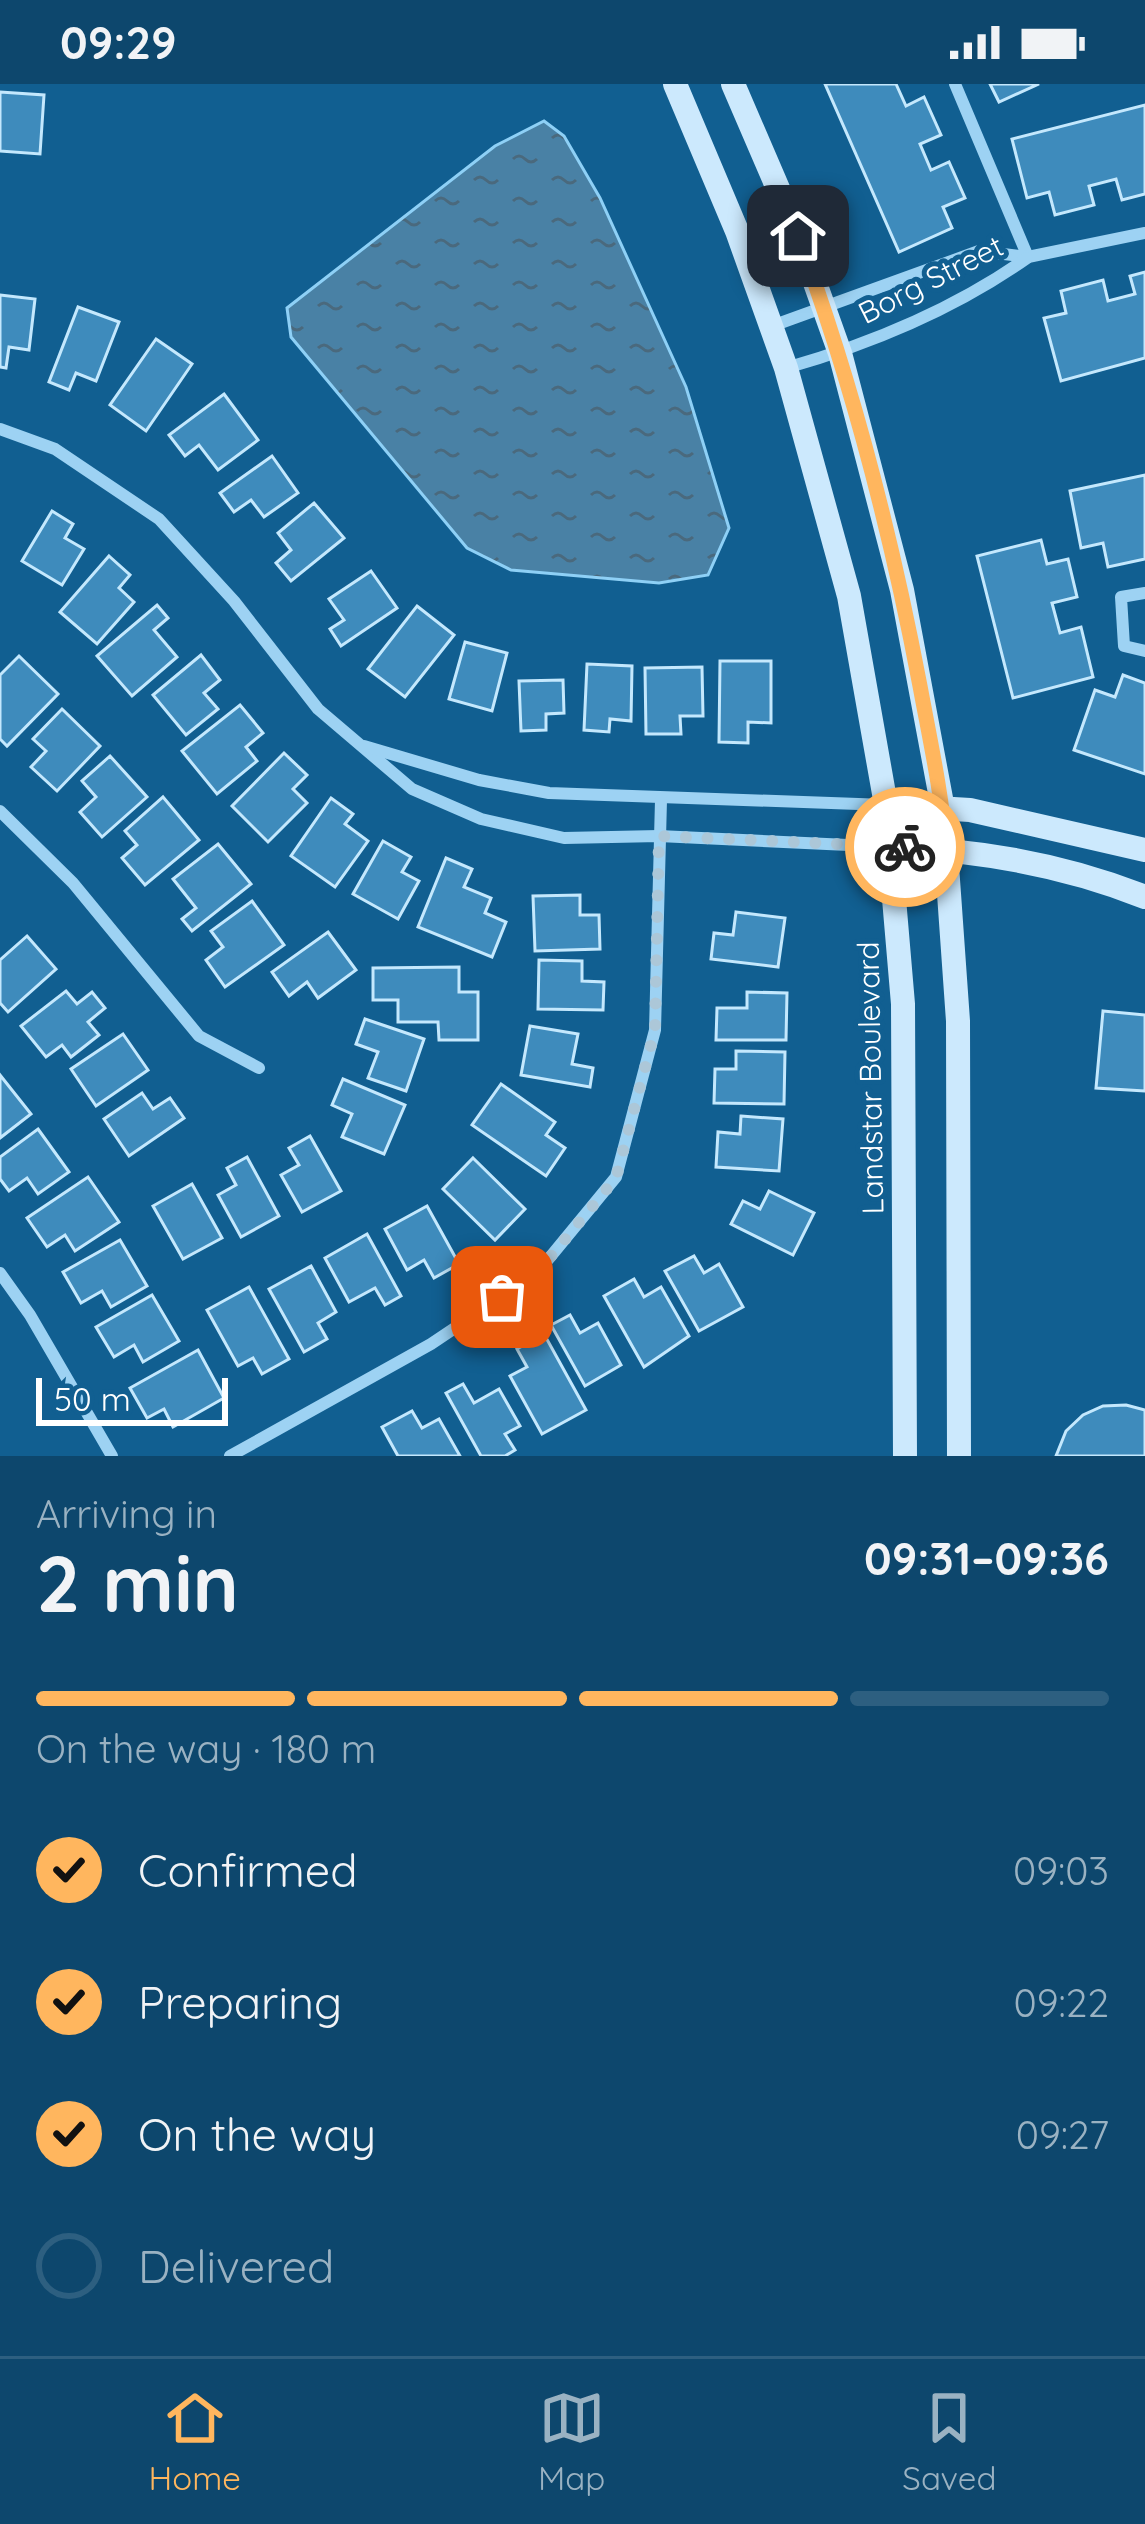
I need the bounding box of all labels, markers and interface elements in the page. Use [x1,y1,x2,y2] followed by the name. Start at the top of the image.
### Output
[60,14,177,70] text: 09:29
[747,185,849,287] pin
[765,203,831,269] icon: home
[852,226,1009,332] street label: Borg Street
[845,787,965,907] courier
[872,814,938,880] icon: bike
[849,941,891,1215] street label: Landstar Boulevard
[451,1246,553,1348] pin
[469,1264,535,1330] icon: bag
[36,1372,228,1425] scale bar
[54,1378,131,1419] text: 50 m
[36,1489,217,1538] text: Arriving in
[864,1530,1109,1586] text: 09:31–09:36
[36,1534,239,1632] text: 2 min
[36,1724,376,1773] text: On the way · 180 m
[36,1837,102,1903] icon: check
[138,1842,357,1898] text: Confirmed
[1013,1846,1109,1895] text: 09:03
[36,1969,102,2035] icon: check
[138,1974,342,2030] text: Preparing
[1014,1978,1109,2027] text: 09:22
[36,2101,102,2167] icon: check
[138,2106,376,2162] text: On the way
[1016,2110,1109,2159] text: 09:27
[138,2238,334,2294] text: Delivered
[149,2385,241,2498] tab: Home
[538,2385,605,2498] tab: Map
[902,2385,996,2498] tab: Saved

